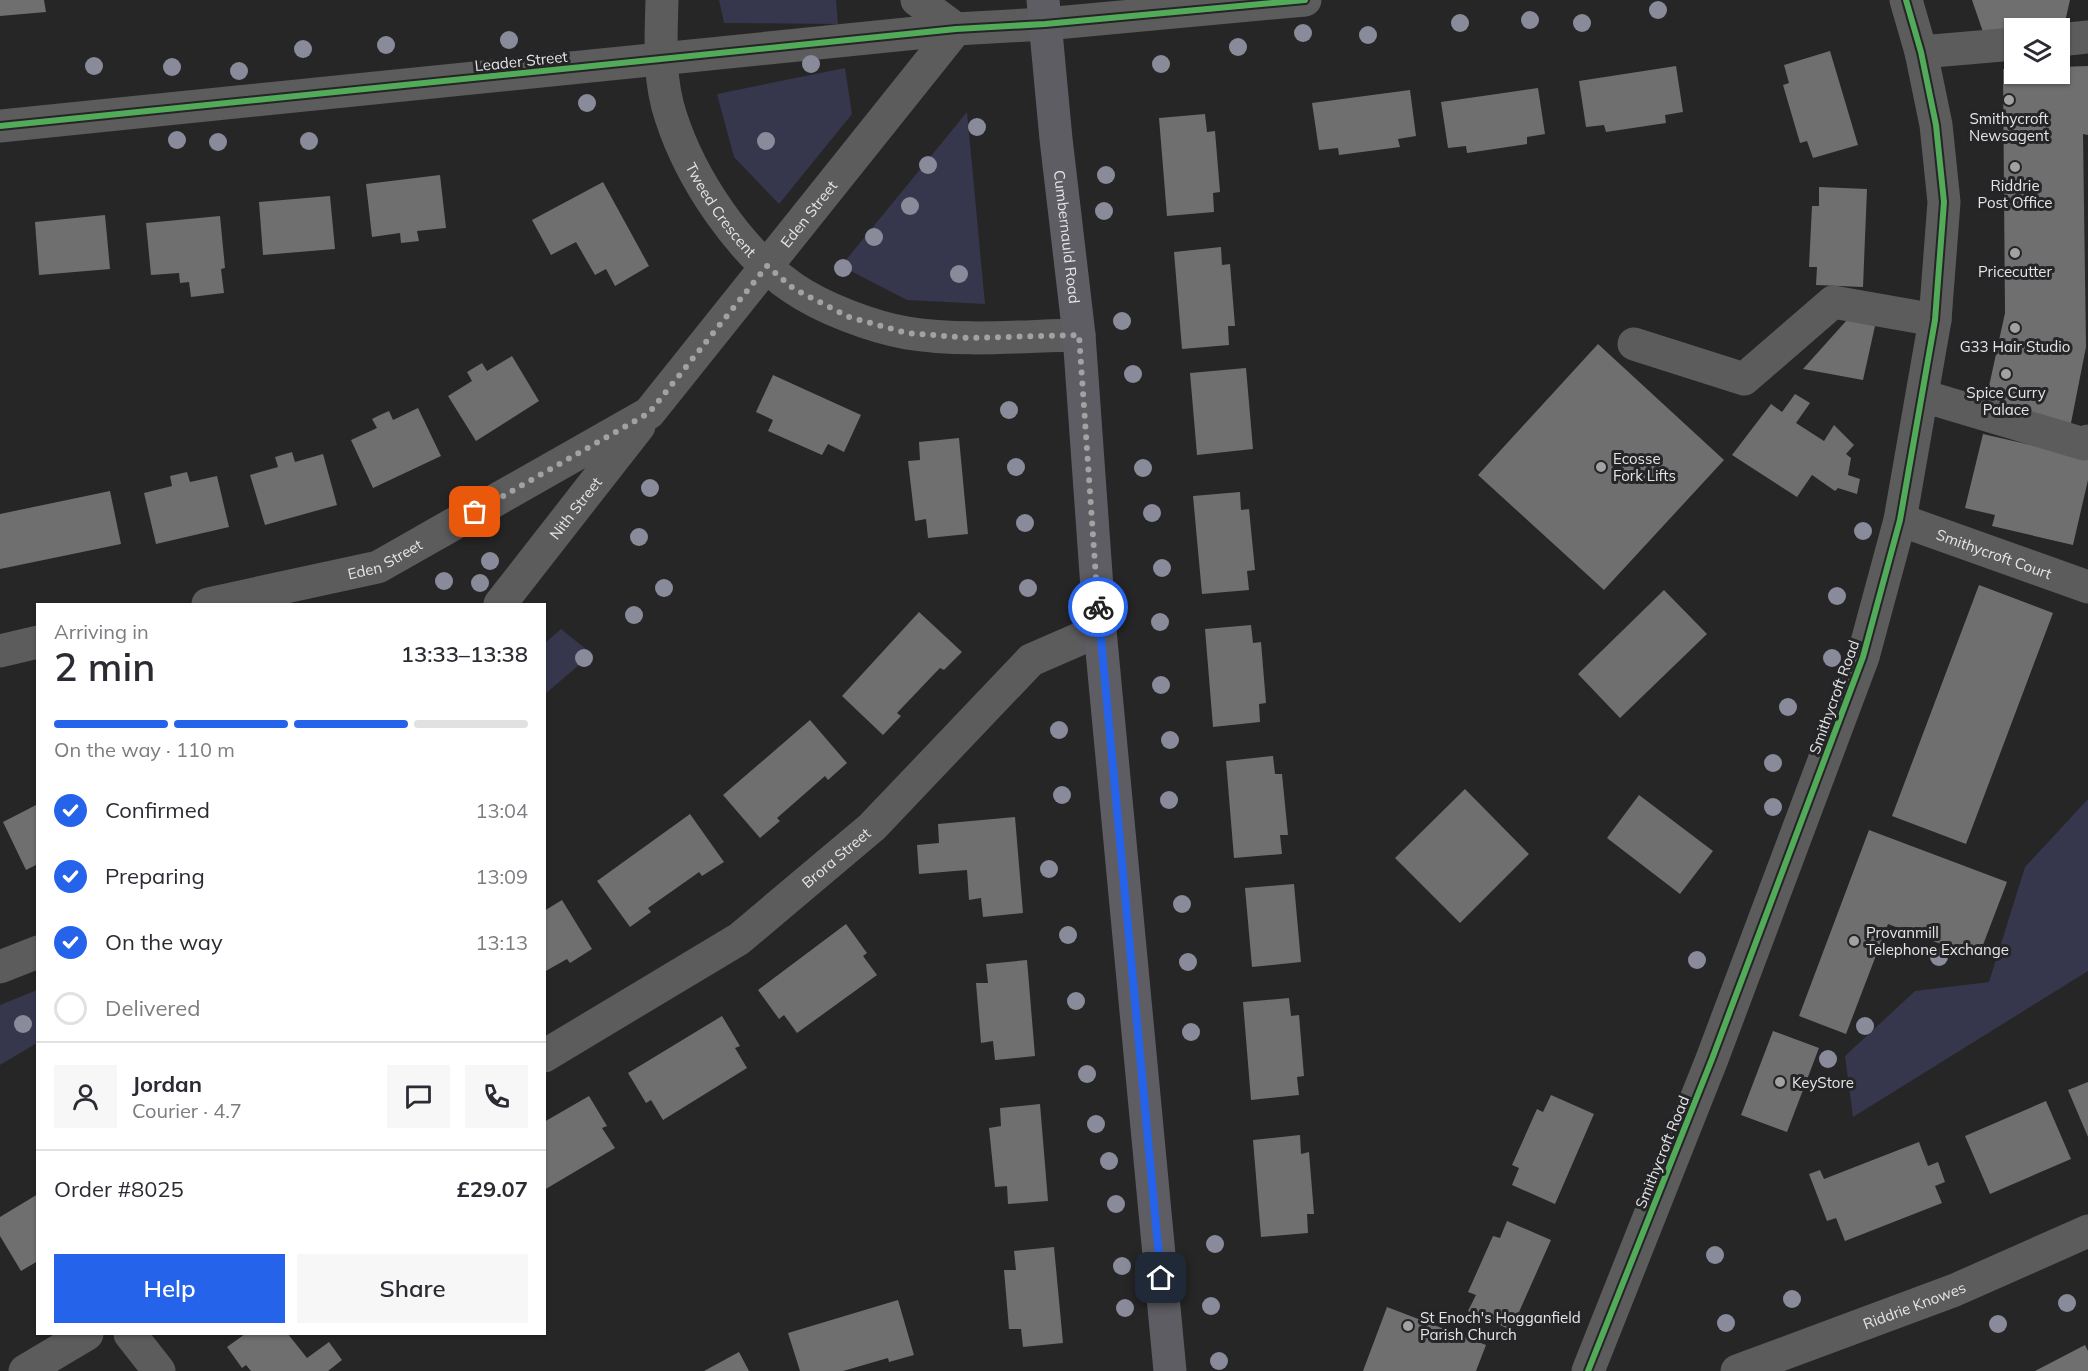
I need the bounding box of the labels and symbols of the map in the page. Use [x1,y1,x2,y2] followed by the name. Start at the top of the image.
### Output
[474,47,568,75] street label: Leader Street
[2002,93,2016,107] marker: Smithycroft Newsagent
[1969,109,2049,145] place label: Smithycroft Newsagent
[682,159,761,261] street label: Tweed Crescent
[2008,160,2022,174] marker: Riddrie Post Office
[1050,169,1085,305] street label: Cumbernauld Road
[776,176,841,251] street label: Eden Street
[1978,176,2052,212] place label: Riddrie Post Office
[2008,246,2022,260] marker: Pricecutter
[1978,262,2053,281] place label: Pricecutter
[2008,321,2022,335] marker: G33 Hair Studio
[1960,337,2070,356] place label: G33 Hair Studio
[1999,367,2013,381] marker: Spice Curry Palace
[1966,383,2046,419] place label: Spice Curry Palace
[1613,449,1676,485] place label: Ecosse Fork Lifts
[1594,460,1608,474] marker: Ecosse Fork Lifts
[545,473,605,543] street label: Nith Street
[449,486,500,537] pin
[1934,524,2054,583] street label: Smithycroft Court
[346,534,425,583] street label: Eden Street
[1068,577,1128,637] courier
[1805,637,1863,757] street label: Smithycroft Road
[798,823,874,892] street label: Brora Street
[1866,923,2009,959] place label: Provanmill Telephone Exchange
[1847,934,1861,948] marker: Provanmill Telephone Exchange
[1792,1073,1854,1092] place label: KeyStore
[1773,1075,1787,1089] marker: KeyStore
[1631,1093,1693,1211] street label: Smithycroft Road
[1135,1252,1186,1303] pin
[1860,1277,1969,1333] street label: Riddrie Knowes
[1420,1308,1581,1344] place label: St Enoch's Hogganfield Parish Church
[1401,1319,1415,1333] marker: St Enoch's Hogganfield Parish Church

